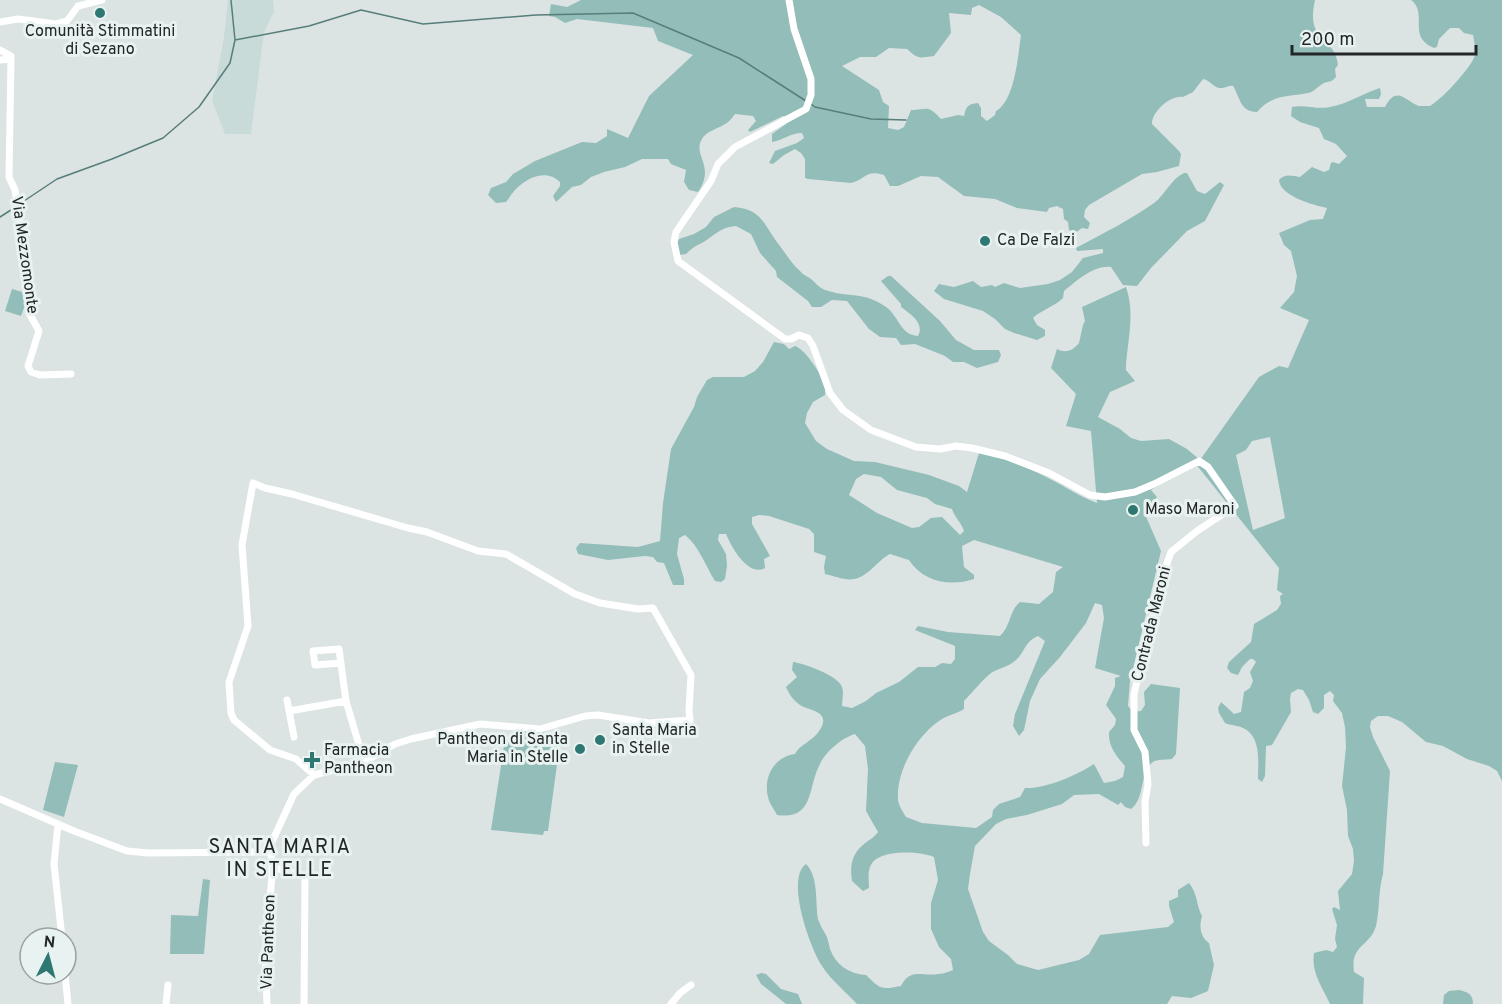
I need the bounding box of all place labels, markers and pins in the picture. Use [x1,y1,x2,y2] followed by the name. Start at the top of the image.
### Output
[93,6,107,20] marker: Comunità Stimmatini di Sezano
[25,22,175,60] place label: Comunità Stimmatini di Sezano
[997,231,1075,251] place label: Ca De Falzi
[978,234,992,248] marker: Ca De Falzi
[1145,500,1235,520] place label: Maso Maroni
[1126,503,1140,517] marker: Maso Maroni
[612,721,697,759] place label: Santa Maria in Stelle
[437,730,568,768] place label: Pantheon di Santa Maria in Stelle
[593,733,607,747] marker: Santa Maria in Stelle
[324,741,393,779] place label: Farmacia Pantheon
[573,742,587,756] marker: Pantheon di Santa Maria in Stelle
[305,753,319,767] marker: Farmacia Pantheon

